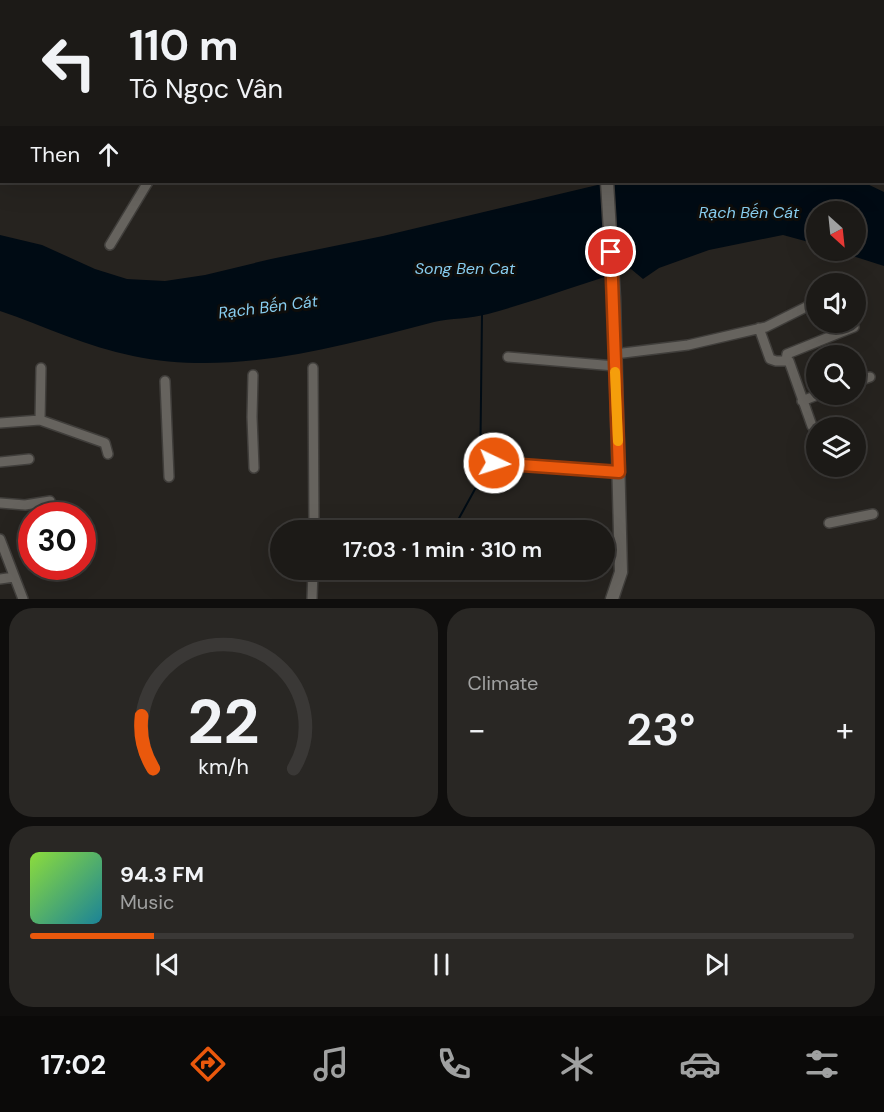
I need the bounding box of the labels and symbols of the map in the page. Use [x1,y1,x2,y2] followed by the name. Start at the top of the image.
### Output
[806,201,866,261] north arrow
[699,202,800,223] water label: Rạch Bến Cát
[585,226,636,277] pin
[415,258,516,279] water label: Song Ben Cat
[217,290,320,324] water label: Rạch Bến Cát
[462,431,526,495] position arrow
[18,502,96,580] speed limit sign: 30

